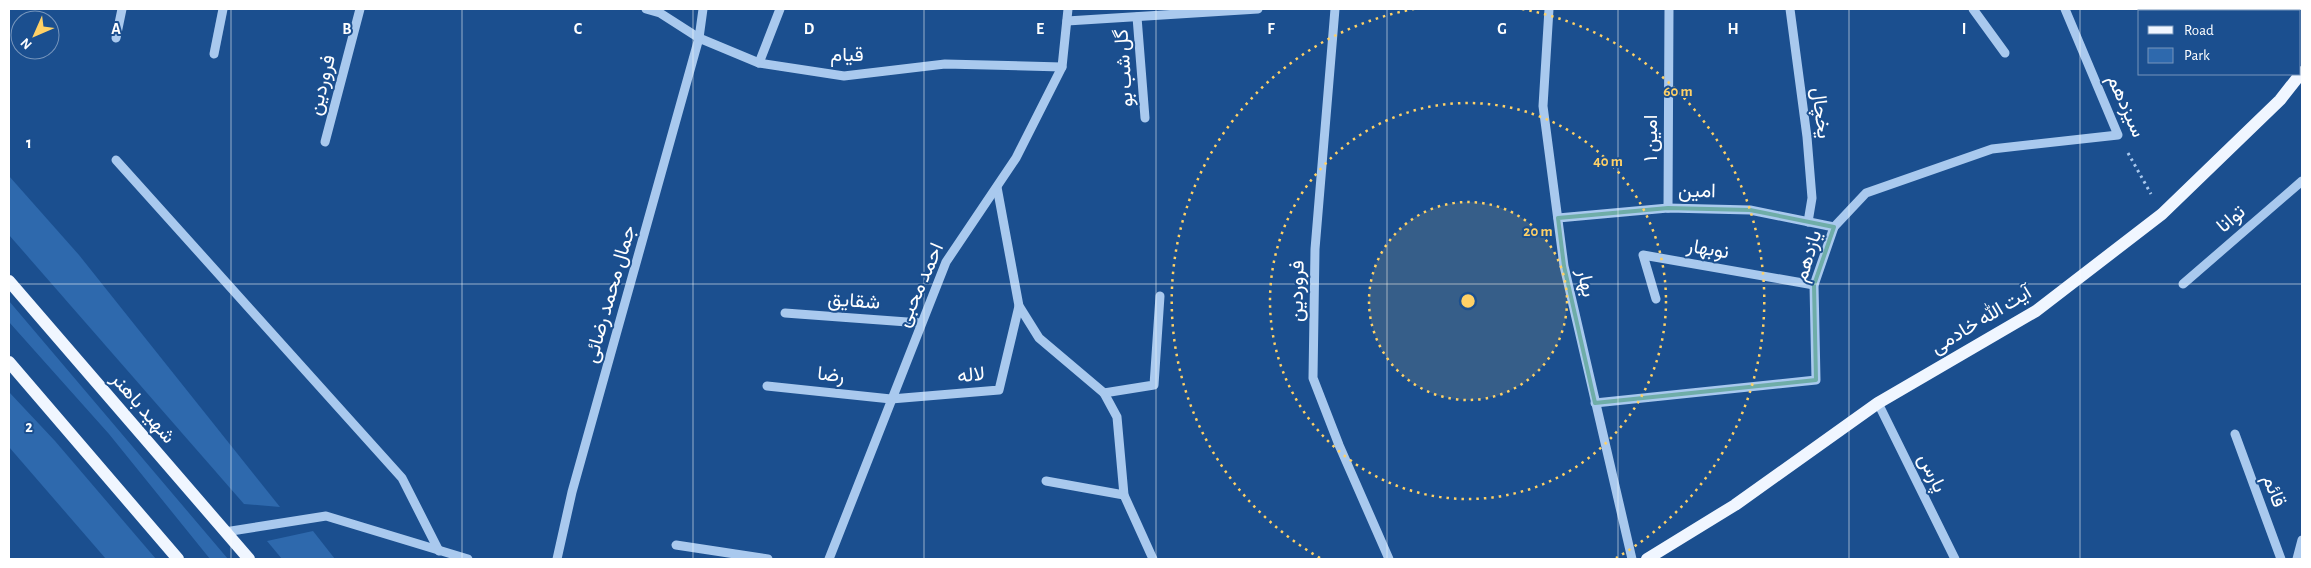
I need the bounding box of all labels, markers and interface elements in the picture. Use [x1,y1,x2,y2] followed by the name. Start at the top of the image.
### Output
[10,10,60,60] north arrow
[2138,10,2301,75] legend
[111,21,121,37] text: A
[342,21,352,37] text: B
[574,21,583,37] text: C
[804,21,815,37] text: D
[1036,21,1044,37] text: E
[1267,21,1275,37] text: F
[1497,21,1507,37] text: G
[1727,21,1739,37] text: H
[1962,21,1966,37] text: I
[2184,23,2214,38] text: Road
[1111,28,1139,108] street label: گل شب بو
[18,35,35,52] text: N
[830,45,864,67] street label: قیام
[2184,48,2210,63] text: Park
[305,53,341,118] street label: فروردین
[2102,72,2149,141] street label: سیزدهم
[1663,84,1693,99] text: 60 m
[1805,86,1834,140] street label: یخچال
[1641,115,1662,161] street label: امین ۱
[26,135,32,151] text: 1
[1593,154,1623,169] text: 40 m
[1678,181,1716,202] street label: امین
[2213,201,2250,238] street label: توانا
[581,223,641,366] street label: جمال محمد رضائی
[1523,224,1553,239] text: 20 m
[1791,228,1827,285] street label: یازدهم
[1684,235,1731,265] street label: نوبهار
[893,240,948,330] street label: احمد محبی
[1286,260,1310,322] street label: فروردین
[1571,266,1599,299] street label: بهار
[1926,279,2036,359] street label: آیت الله خادمی
[827,289,881,314] street label: شقایق
[1459,292,1477,310] centre of rings
[816,364,846,388] street label: رضا
[956,364,986,386] street label: لاله
[105,368,179,448] street label: شهید باهنر
[25,419,33,435] text: 2
[1911,450,1950,497] street label: پارس
[2257,472,2289,511] street label: قائم

